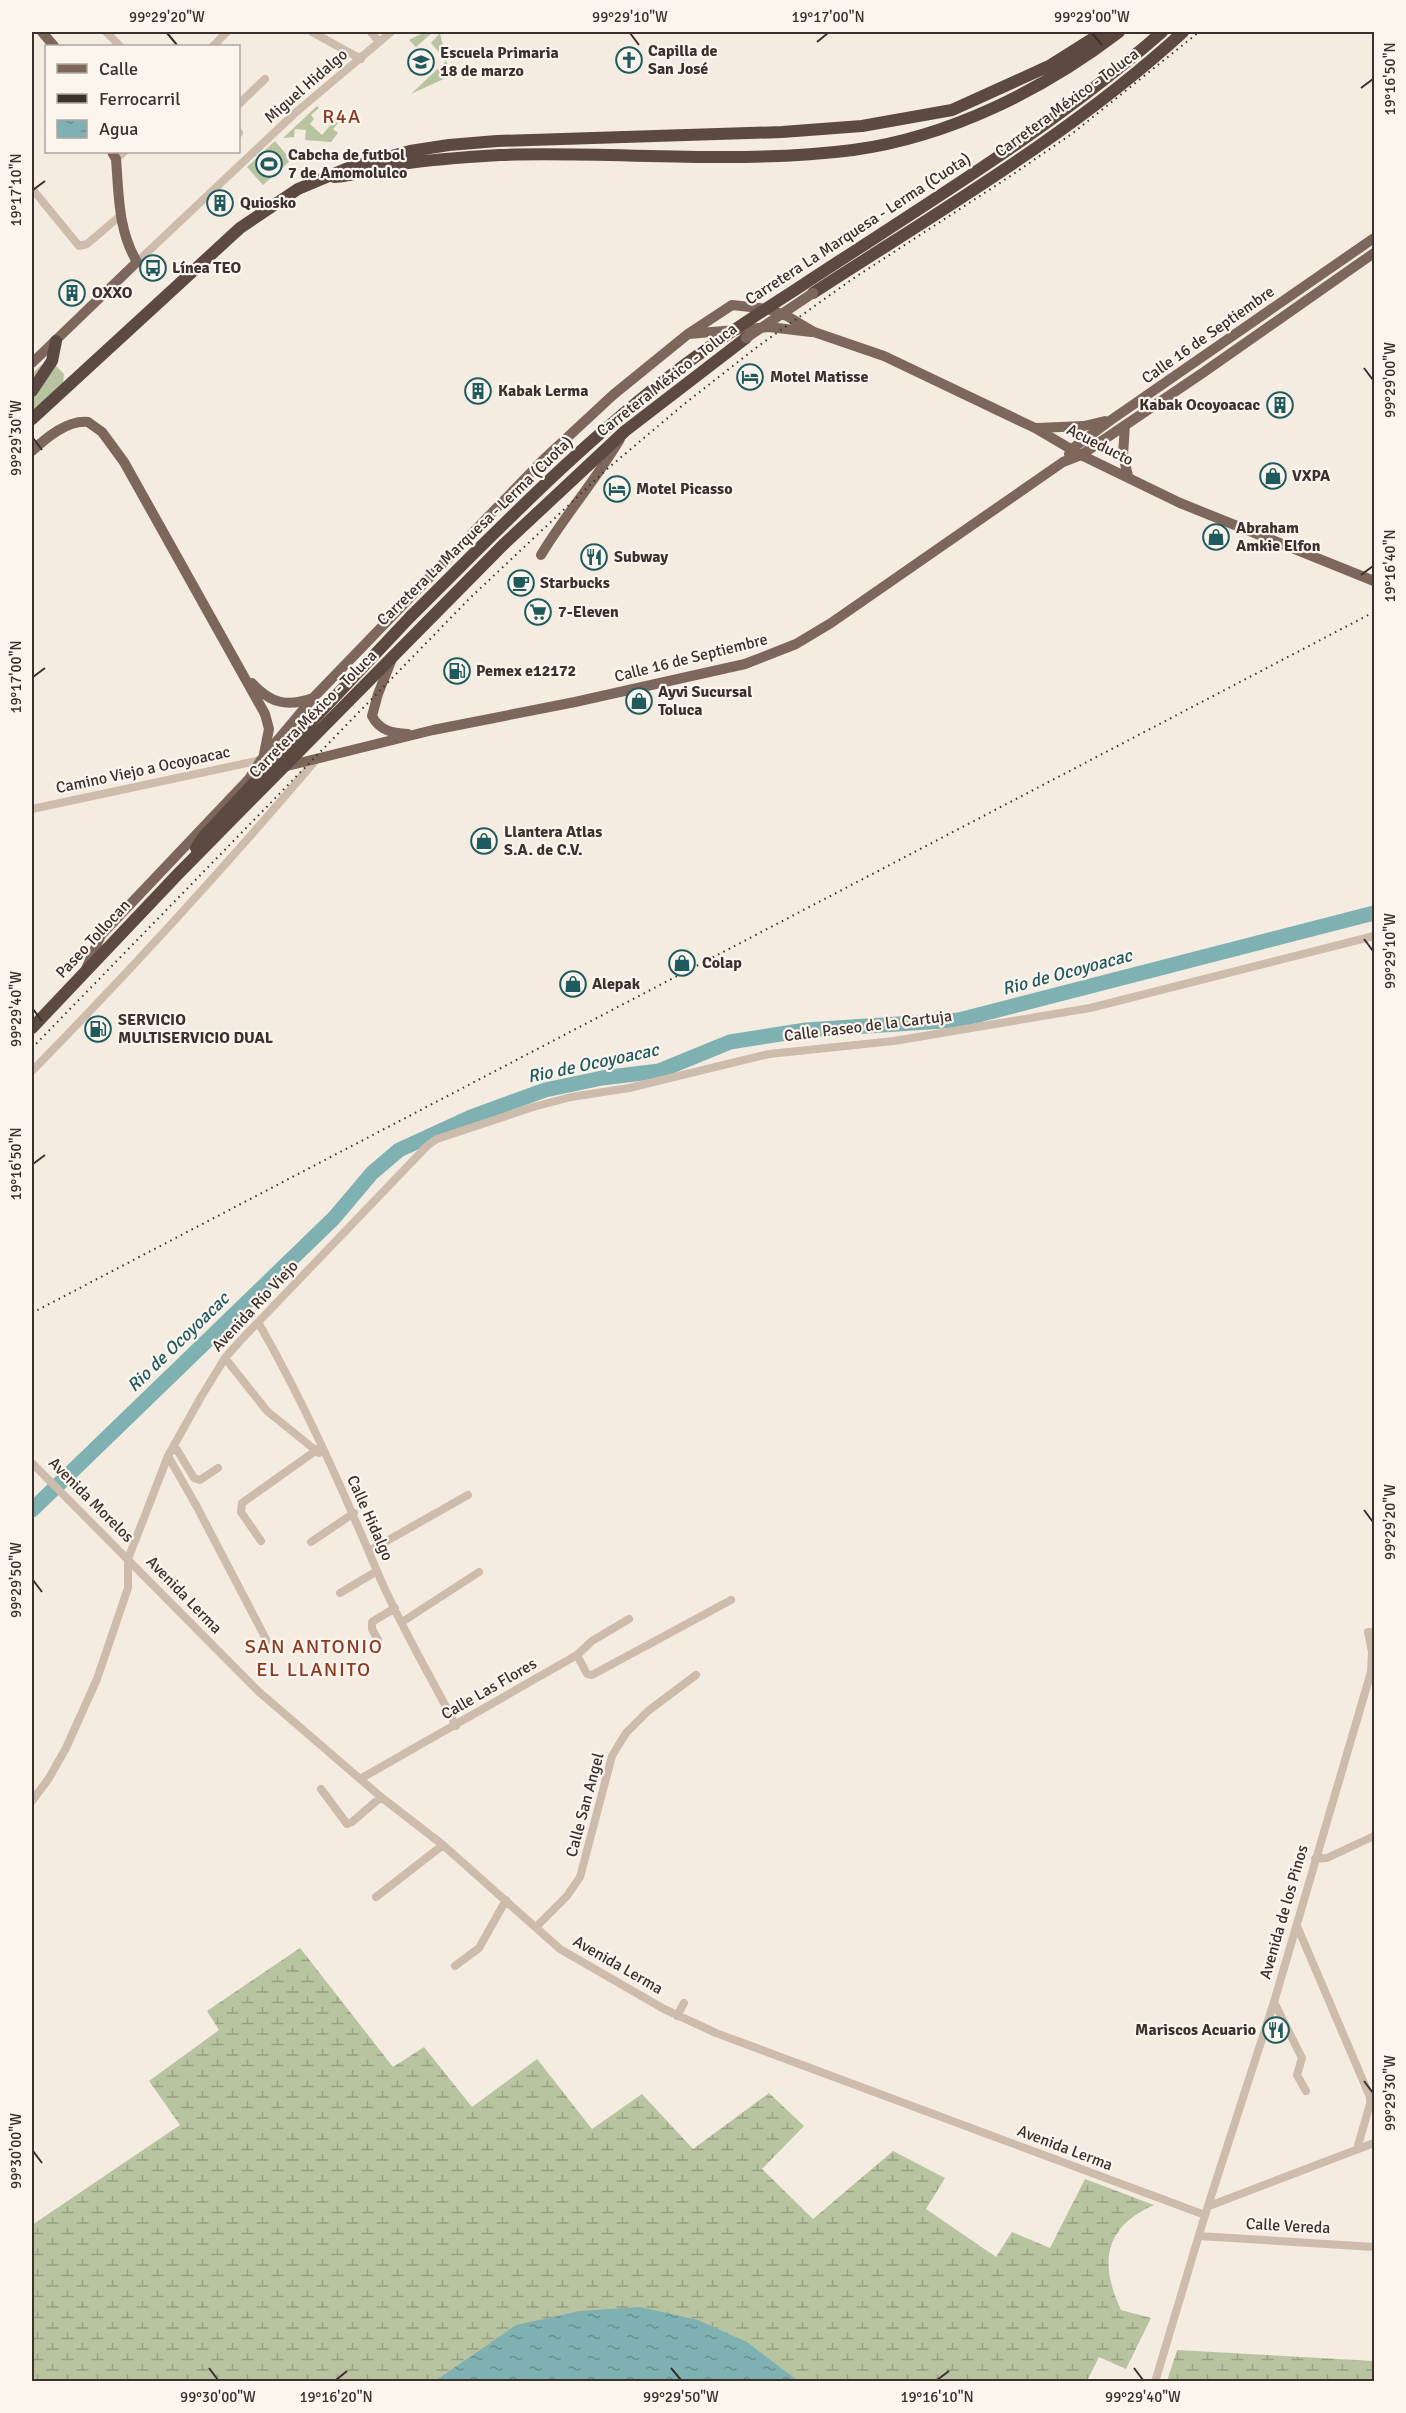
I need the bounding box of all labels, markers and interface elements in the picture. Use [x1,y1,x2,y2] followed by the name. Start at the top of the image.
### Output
[129,8,205,26] text: 99°29'20"W
[592,8,668,26] text: 99°29'10"W
[791,8,865,26] text: 19°17'00"N
[1054,8,1130,26] text: 99°29'00"W
[648,41,718,79] place label: Capilla de San José
[1381,42,1399,116] text: 19°16'50"N
[440,43,559,81] place label: Escuela Primaria 18 de marzo
[260,44,352,128] street label: Miguel Hidalgo
[991,44,1143,162] street label: Carretera México - Toluca
[45,45,240,153] legend
[614,45,644,75] church icon: Capilla de San José
[406,47,436,77] school or university icon: Escuela Primaria 18 de marzo
[99,58,138,80] text: Calle
[99,88,180,110] text: Ferrocarril
[322,104,362,129] district label: R4A
[99,118,138,140] text: Agua
[288,145,407,183] place label: Cabcha de futbol 7 de Amomolulco
[254,149,284,179] sports icon: Cabcha de futbol 7 de Amomolulco
[742,149,974,309] street label: Carretera La Marquesa - Lerma (Cuota)
[7,153,25,227] text: 19°17'10"N
[205,188,235,218] building icon: Quiosko
[240,193,296,213] place label: Quiosko
[138,253,168,283] bus stop icon: Línea TEO
[172,258,241,278] place label: Línea TEO
[57,278,87,308] building icon: OXXO
[1138,282,1278,388] street label: Calle 16 de Septiembre
[92,283,133,303] place label: OXXO
[593,319,741,441] street label: Carretera México - Toluca
[1381,342,1399,418] text: 99°29'00"W
[735,362,765,392] hotel icon: Motel Matisse
[770,367,868,387] place label: Motel Matisse
[463,376,493,406] building icon: Kabak Lerma
[498,381,588,401] place label: Kabak Lerma
[1265,390,1295,420] building icon: Kabak Ocoyoacac
[1139,395,1260,415] place label: Kabak Ocoyoacac
[7,400,25,476] text: 99°29'30"W
[1063,420,1137,470] street label: Acueducto
[373,432,577,630] street label: Carretera La Marquesa - Lerma (Cuota)
[1258,461,1288,491] shop icon: VXPA
[1292,466,1331,486] place label: VXPA
[602,474,632,504] hotel icon: Motel Picasso
[636,479,733,499] place label: Motel Picasso
[1236,518,1321,556] place label: Abraham Amkie Elfon
[1201,522,1231,552] shop icon: Abraham Amkie Elfon
[1381,529,1399,603] text: 19°16'40"N
[579,542,609,572] restaurant icon: Subway
[614,547,668,567] place label: Subway
[506,568,536,598] cafe icon: Starbucks
[540,573,610,593] place label: Starbucks
[523,597,553,627] supermarket icon: 7-Eleven
[558,602,619,622] place label: 7-Eleven
[612,629,770,687] street label: Calle 16 de Septiembre
[7,640,25,714] text: 19°17'00"N
[245,646,381,782] street label: Carretera México - Toluca
[442,656,472,686] fuel station icon: Pemex e12172
[476,661,576,681] place label: Pemex e12172
[658,682,752,720] place label: Ayvi Sucursal Toluca
[624,686,654,716] shop icon: Ayvi Sucursal Toluca
[54,742,232,798] street label: Camino Viejo a Ocoyoacac
[504,822,602,860] place label: Llantera Atlas S.A. de C.V.
[469,826,499,856] shop icon: Llantera Atlas S.A. de C.V.
[51,895,135,983] street label: Paseo Tollocan
[1381,913,1399,989] text: 99°29'10"W
[1000,944,1136,1000] water label: Rio de Ocoyoacac
[667,948,697,978] shop icon: Colap
[702,953,742,973] place label: Colap
[558,969,588,999] shop icon: Alepak
[7,971,25,1047] text: 99°29'40"W
[592,974,641,994] place label: Alepak
[783,1006,953,1046] street label: Calle Paseo de la Cartuja
[118,1010,274,1048] place label: SERVICIO MULTISERVICIO DUAL
[83,1014,113,1044] fuel station icon: SERVICIO MULTISERVICIO DUAL
[525,1038,662,1088] water label: Rio de Ocoyoacac
[7,1127,25,1201] text: 19°16'50"N
[207,1256,303,1356] street label: Avenida Río Viejo
[122,1287,235,1396] water label: Rio de Ocoyoacac
[44,1453,138,1547] street label: Avenida Morelos
[342,1472,398,1564] street label: Calle Hidalgo
[1381,1484,1399,1560] text: 99°29'20"W
[7,1542,25,1618] text: 99°29'50"W
[142,1552,226,1638] street label: Avenida Lerma
[245,1634,383,1682] district label: SAN ANTONIO EL LLANITO
[438,1654,540,1724] street label: Calle Las Flores
[561,1750,609,1859] street label: Calle San Angel
[1255,1843,1313,1981] street label: Avenida de los Pinos
[569,1931,667,1999] street label: Avenida Lerma
[1261,2015,1291,2045] restaurant icon: Mariscos Acuario
[1135,2020,1256,2040] place label: Mariscos Acuario
[1381,2055,1399,2131] text: 99°29'30"W
[7,2113,25,2189] text: 99°30'00"W
[1015,2121,1115,2175] street label: Avenida Lerma
[1245,2214,1331,2238] street label: Calle Vereda
[180,2388,256,2406] text: 99°30'00"W
[299,2388,373,2406] text: 19°16'20"N
[643,2388,719,2406] text: 99°29'50"W
[900,2388,974,2406] text: 19°16'10"N
[1105,2388,1181,2406] text: 99°29'40"W

